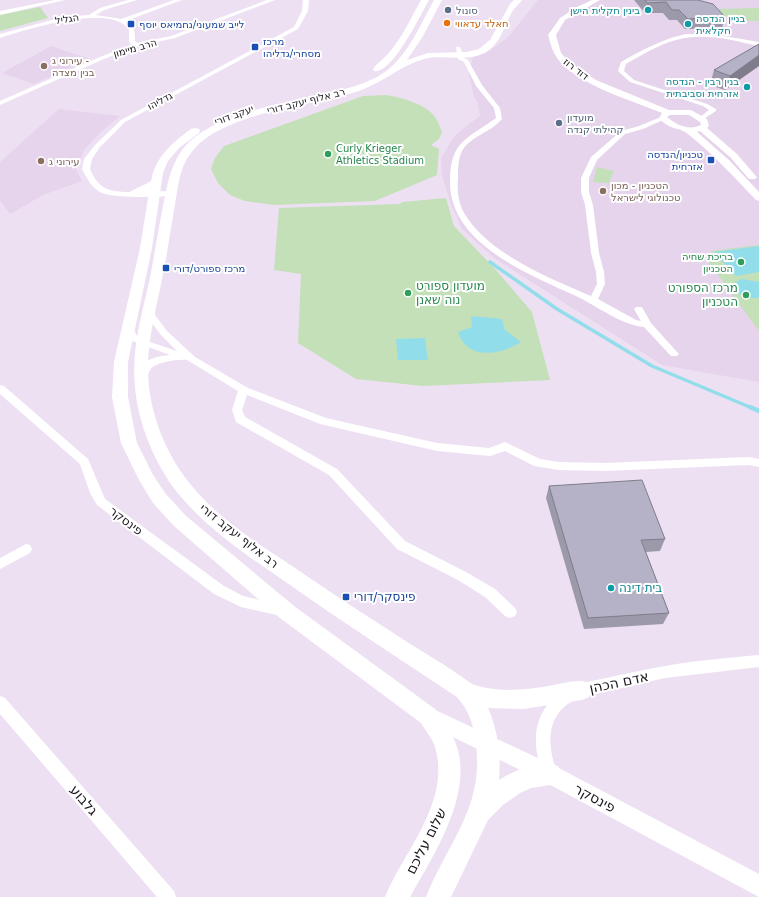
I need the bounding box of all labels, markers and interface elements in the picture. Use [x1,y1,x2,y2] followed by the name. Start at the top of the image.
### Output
[443,5,453,15] marker: סונול
[456,5,478,16] place label: סונול
[570,5,640,16] place label: בינין חקלית הישן
[643,5,653,15] marker: בינין חקלית הישן
[54,12,80,26] street label: הגליל
[696,13,745,36] place label: בניין הנדסה חקלאית
[442,18,452,28] marker: חאלד עדאווי
[455,18,509,29] place label: חאלד עדאווי
[126,19,136,29] marker: לייב שמעוני/נחמיאס יוסף
[139,19,244,30] place label: לייב שמעוני/נחמיאס יוסף
[683,19,693,29] marker: בניין הנדסה חקלאית
[263,36,321,59] place label: מרכז מסחרי/גדליהו
[112,37,158,59] street label: הרב מיימון
[250,42,260,52] marker: מרכז מסחרי/גדליהו
[52,55,95,78] place label: עירוני ג - בנין מצדה
[561,56,591,82] street label: דוד רוז
[39,61,49,71] marker: עירוני ג - בנין מצדה
[666,76,739,99] place label: בנין רבין - הנדסה אזרחית וסביבתית
[742,82,752,92] marker: בנין רבין - הנדסה אזרחית וסביבתית
[266,86,346,116] street label: רב אלוף יעקב דורי
[146,90,174,112] street label: גדליהו
[213,103,255,127] street label: יעקב דורי
[567,112,624,135] place label: מועדון קהילתי קנדה
[554,118,564,128] marker: מועדון קהילתי קנדה
[336,143,424,166] place label: Curly Krieger Athletics Stadium
[323,149,333,159] marker: Curly Krieger Athletics Stadium
[647,149,703,172] place label: טכניון/הנדסה אזרחית
[706,155,716,165] marker: טכניון/הנדסה אזרחית
[36,156,46,166] marker: עירוני ג
[49,156,79,167] place label: עירוני ג
[611,180,680,203] place label: הטכניון - מכון טכנולוגי לישראל
[598,186,608,196] marker: הטכניון - מכון טכנולוגי לישראל
[682,251,733,274] place label: בריכת שחיה הטכניון
[736,257,746,267] marker: בריכת שחיה הטכניון
[161,263,171,273] marker: מרכז ספורט/דורי
[174,263,245,274] place label: מרכז ספורט/דורי
[416,279,485,307] place label: מועדון ספורט נוה שאנן
[668,281,738,309] place label: מרכז הספורט הטכניון
[403,288,413,298] marker: מועדון ספורט נוה שאנן
[741,290,751,300] marker: מרכז הספורט הטכניון
[197,501,281,571] street label: רב אלוף יעקב דורי
[107,504,145,538] street label: פינסקר
[619,581,662,595] place label: בית דינה
[606,583,616,593] marker: בית דינה
[354,590,415,604] place label: פינסקר/דורי
[341,592,351,602] marker: פינסקר/דורי
[588,668,650,696] street label: אדם הכהן
[572,781,618,815] street label: פינסקר
[67,782,101,818] street label: גלבוע
[403,805,450,877] street label: שלום עליכם

